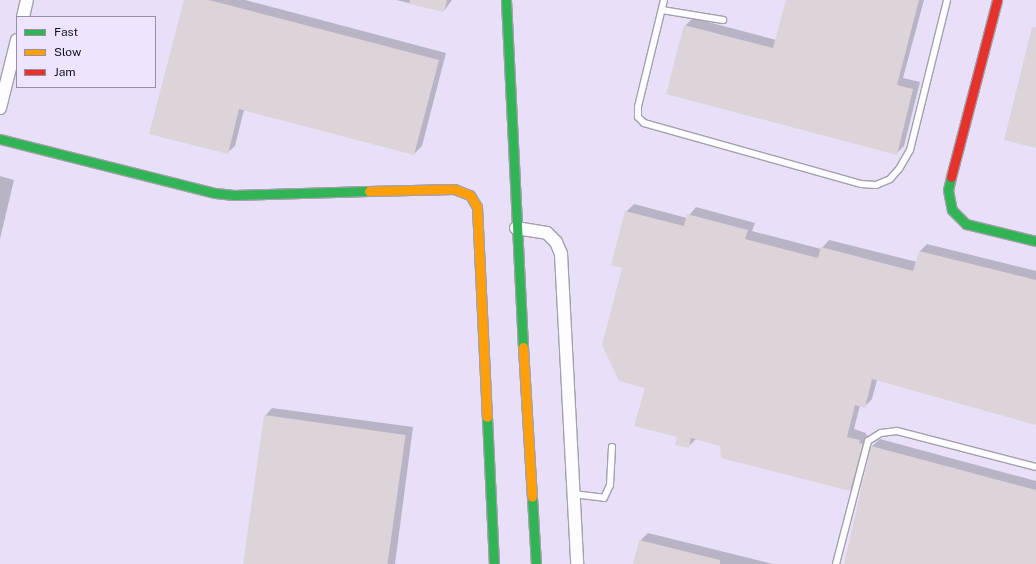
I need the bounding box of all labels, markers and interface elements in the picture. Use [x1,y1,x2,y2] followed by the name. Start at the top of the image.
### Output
[16,16,156,88] legend
[54,25,78,39] text: Fast
[54,45,81,59] text: Slow
[54,65,76,79] text: Jam

